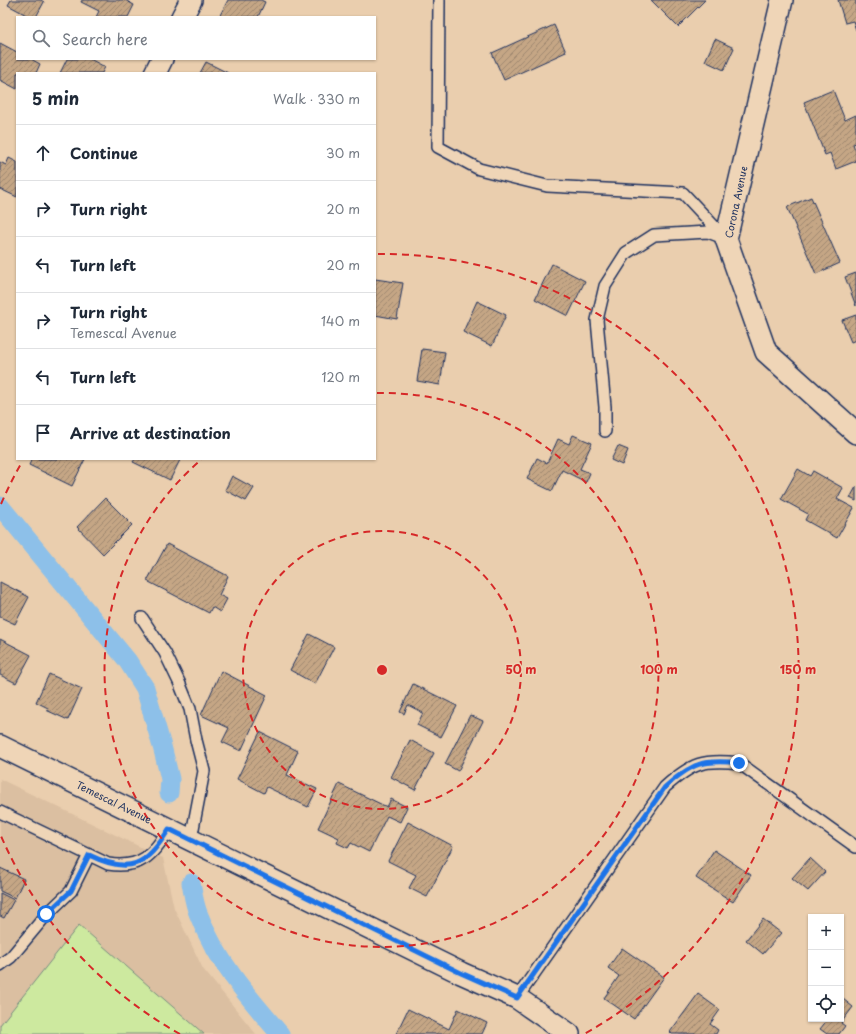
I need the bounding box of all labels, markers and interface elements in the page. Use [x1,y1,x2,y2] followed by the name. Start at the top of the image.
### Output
[16,16,376,60] search box
[30,27,52,49] icon: search
[62,27,148,50] text: Search here
[32,85,79,111] text: 5 min
[273,89,360,108] text: Walk · 330 m
[70,141,138,164] text: Continue
[32,142,54,164] icon: ahead
[326,143,360,162] text: 30 m
[721,164,750,239] street label: Corona Avenue
[70,197,147,220] text: Turn right
[32,198,54,220] icon: right
[326,199,360,218] text: 20 m
[70,253,136,276] text: Turn left
[32,254,54,276] icon: left
[326,255,360,274] text: 20 m
[70,300,147,323] text: Turn right
[32,310,54,332] icon: right
[321,311,360,330] text: 140 m
[70,323,177,342] text: Temescal Avenue
[70,365,136,388] text: Turn left
[32,366,54,388] icon: left
[321,367,360,386] text: 120 m
[70,421,231,444] text: Arrive at destination
[32,422,54,444] icon: arrive
[505,660,537,678] text: 50 m
[640,660,678,678] text: 100 m
[780,660,816,678] text: 150 m
[375,663,389,677] centre of rings
[730,754,748,772] route end
[74,777,155,827] street label: Temescal Avenue
[37,905,55,923] route start
[808,914,844,1022] map controls
[808,914,844,950] button: +
[808,950,844,986] button: −
[808,986,844,1022] button: locate

